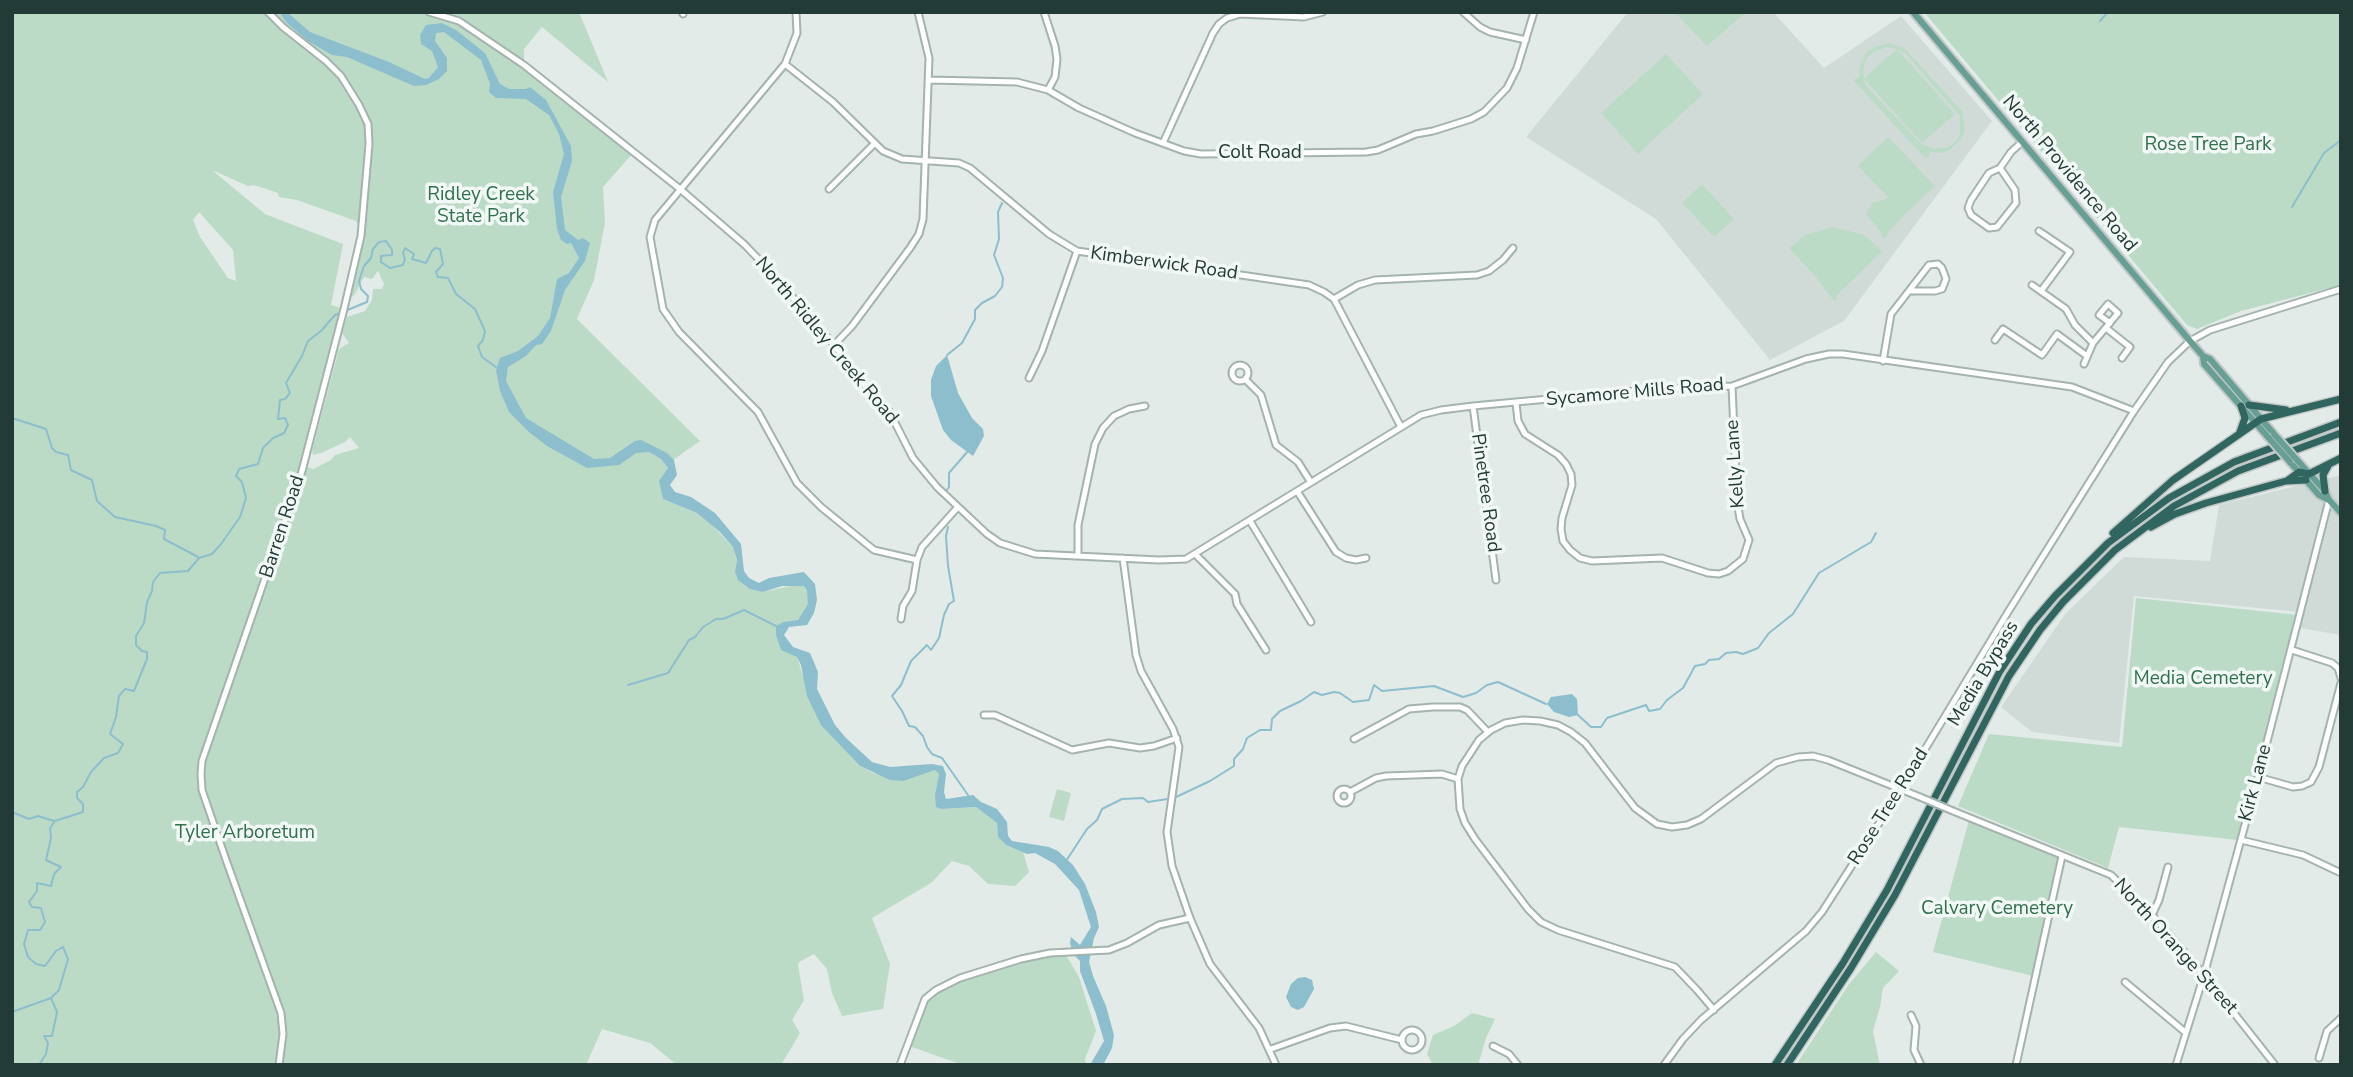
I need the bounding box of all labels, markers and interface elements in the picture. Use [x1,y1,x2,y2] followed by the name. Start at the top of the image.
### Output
[1997,91,2141,257] street label: North Providence Road
[2145,134,2271,156] park label: Rose Tree Park
[1218,142,1302,164] street label: Colt Road
[427,184,535,228] park label: Ridley Creek State Park
[1089,242,1239,286] street label: Kimberwick Road
[749,253,903,429] street label: North Ridley Creek Road
[1545,374,1725,412] street label: Sycamore Mills Road
[1722,419,1750,509] street label: Kelly Lane
[1465,432,1505,554] street label: Pinetree Road
[256,473,310,581] street label: Barren Road
[1944,617,2024,731] street label: Media Bypass
[2133,668,2273,690] park label: Media Cemetery
[2235,742,2277,824] street label: Kirk Lane
[1844,744,1934,870] street label: Rose Tree Road
[175,822,315,844] park label: Tyler Arboretum
[2108,875,2242,1019] street label: North Orange Street
[1921,898,2073,920] park label: Calvary Cemetery

